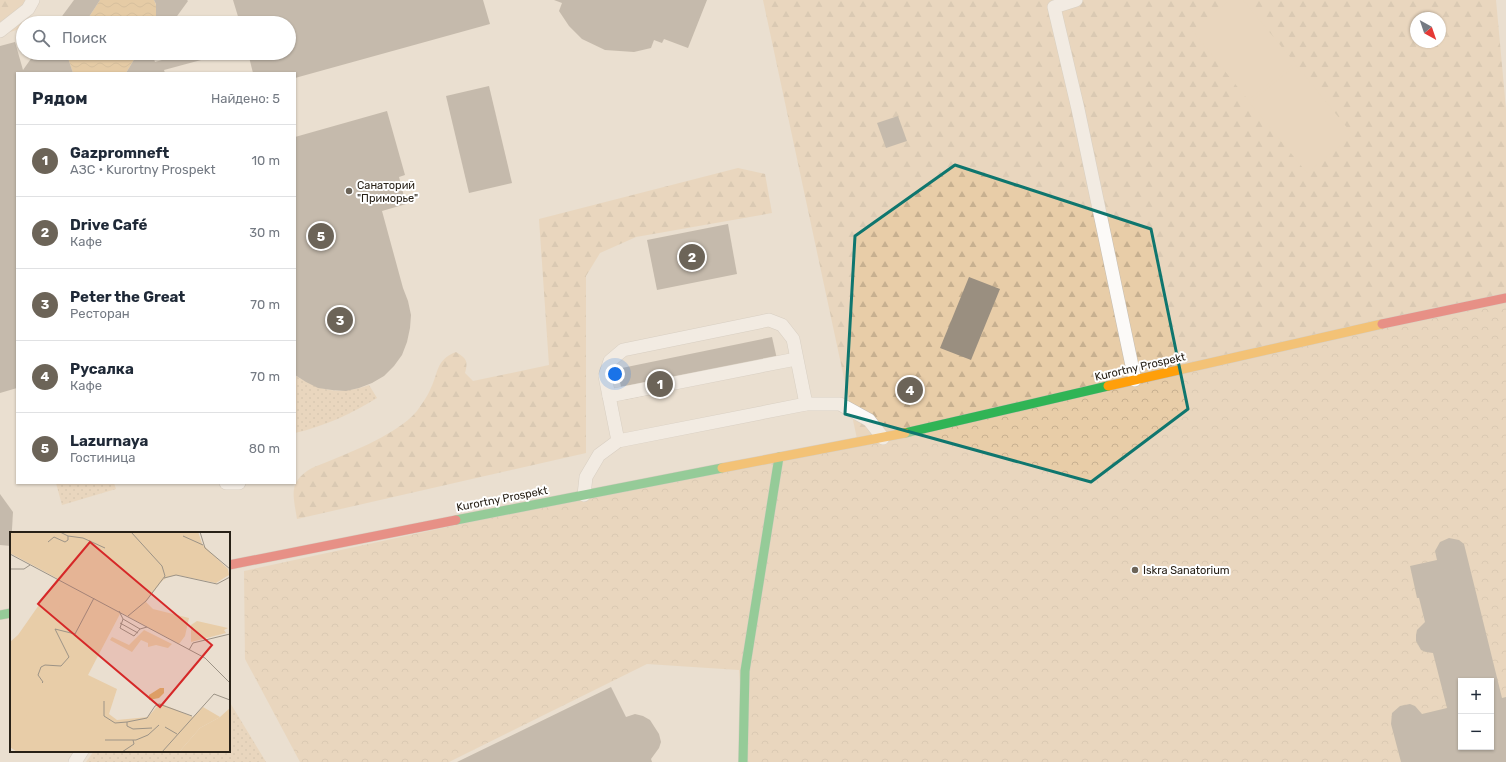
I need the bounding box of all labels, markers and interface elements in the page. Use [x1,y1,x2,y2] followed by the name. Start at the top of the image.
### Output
[1410,12,1446,48] north arrow
[16,16,296,60] search box
[30,27,52,49] icon: search
[62,29,107,47] text: Поиск
[32,88,88,108] text: Рядом
[211,91,280,106] text: Найдено: 5
[70,144,169,162] text: Gazpromneft
[42,153,48,168] text: 1
[251,153,280,168] text: 10 m
[70,162,216,177] text: АЗС · Kurortny Prospekt
[357,179,418,205] place label: Санаторий "Приморье"
[344,186,354,196] marker: Санаторий "Приморье"
[70,216,147,234] text: Drive Café
[308,221,334,251] pin: 5
[41,225,49,240] text: 2
[249,225,280,240] text: 30 m
[70,234,102,249] text: Кафе
[679,242,705,272] pin: 2
[70,288,185,306] text: Peter the Great
[41,297,49,312] text: 3
[250,297,280,312] text: 70 m
[327,305,353,335] pin: 3
[70,306,130,321] text: Ресторан
[1093,350,1187,384] street label: Kurortny Prospekt
[70,360,134,378] text: Русалка
[605,364,625,384] your location
[41,369,49,384] text: 4
[250,369,280,384] text: 70 m
[647,369,673,399] pin: 1
[897,375,923,405] pin: 4
[70,378,102,393] text: Кафе
[70,432,148,450] text: Lazurnaya
[41,441,49,456] text: 5
[249,441,280,456] text: 80 m
[70,450,135,465] text: Гостиница
[455,484,549,514] street label: Kurortny Prospekt
[10,532,230,752] inset map
[1143,564,1230,577] place label: Iskra Sanatorium
[1130,565,1140,575] marker: Iskra Sanatorium
[1458,678,1494,750] map controls
[1458,678,1494,714] button: +
[1458,714,1494,750] button: −

